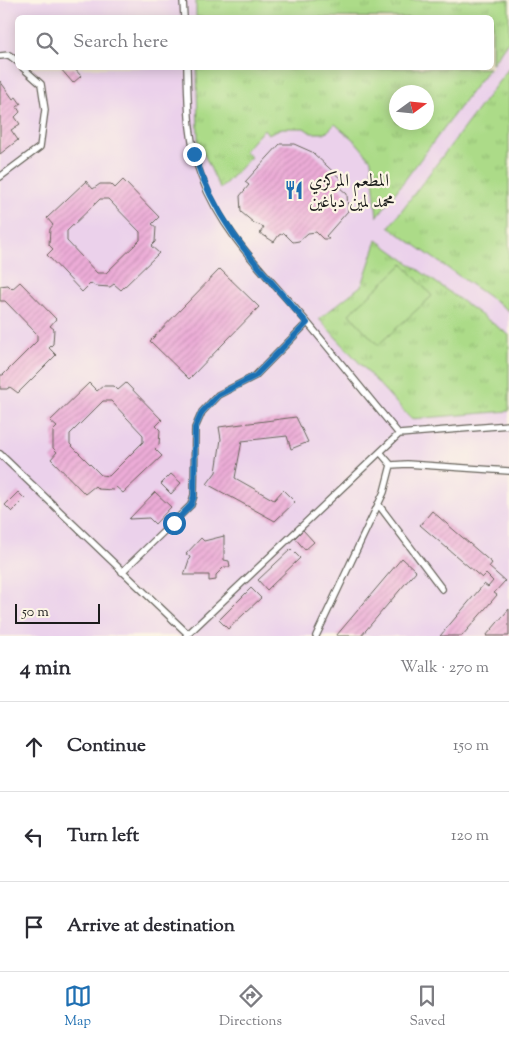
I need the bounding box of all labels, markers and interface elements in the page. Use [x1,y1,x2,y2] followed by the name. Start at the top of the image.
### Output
[15,15,494,70] search box
[33,29,61,57] icon: search
[73,29,168,56] text: Search here
[389,85,434,130] north arrow
[183,143,206,166] route end
[309,169,395,216] place label: المطعم المركزي محمد لمين دباغين
[283,179,305,201] restaurant icon: المطعم المركزي محمد لمين دباغين
[163,512,186,535] route start
[15,601,100,624] scale bar
[22,603,49,623] text: 50 m
[20,654,71,684] text: 4 min
[400,657,489,680] text: Walk · 270 m
[20,733,48,761] icon: ahead
[67,733,146,760] text: Continue
[453,735,489,758] text: 150 m
[20,823,48,851] icon: left
[67,823,139,850] text: Turn left
[451,825,489,848] text: 120 m
[20,913,48,941] icon: arrive
[67,913,235,940] text: Arrive at destination
[64,982,92,1032] tab: Map
[219,982,282,1032] tab: Directions
[409,982,445,1032] tab: Saved

